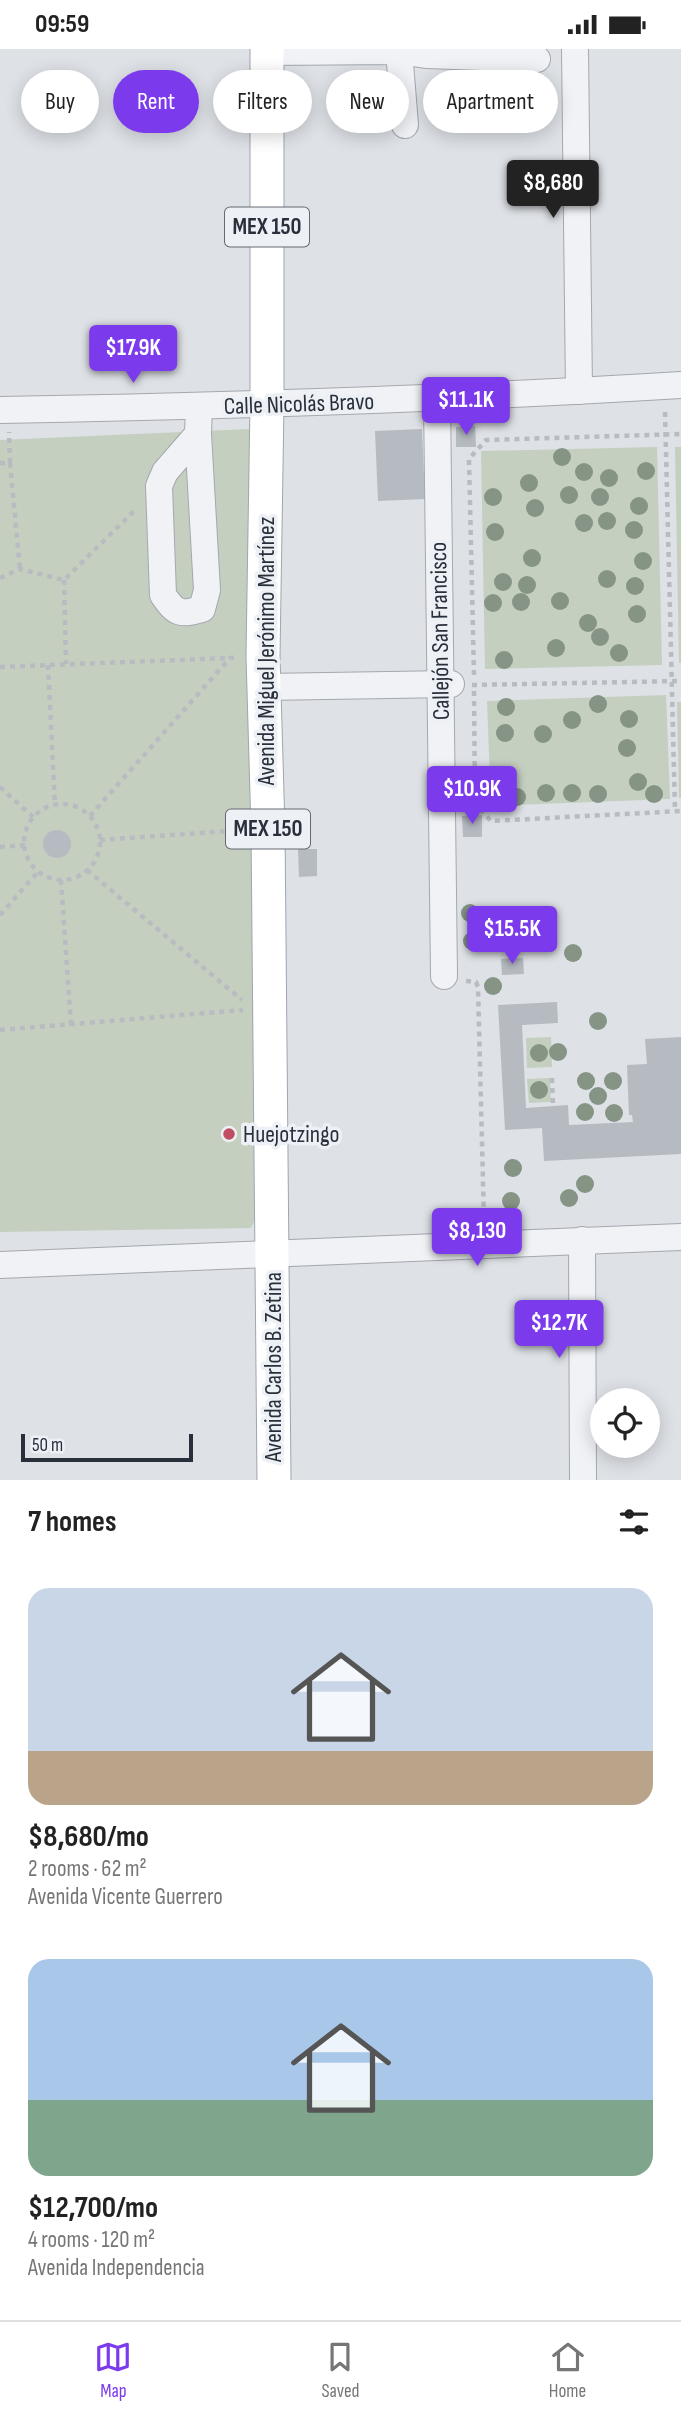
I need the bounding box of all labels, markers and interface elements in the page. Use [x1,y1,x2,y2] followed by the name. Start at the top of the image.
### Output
[35,9,89,40] text: 09:59
[21,70,99,133] chip: Buy
[113,70,199,133] chip: Rent
[213,70,312,133] chip: Filters
[326,70,409,133] chip: New
[423,70,558,133] chip: Apartment
[496,160,610,220] pin: $8,680
[523,169,583,197] text: $8,680
[225,207,309,246] road number: MEX 150
[76,325,190,385] pin: $17.9K
[105,334,161,362] text: $17.9K
[409,377,523,437] pin: $11.1K
[438,386,494,414] text: $11.1K
[223,387,375,421] street label: Calle Nicolás Bravo
[252,516,281,786] street label: Avenida Miguel Jerónimo Martínez
[424,542,456,720] street label: Callejón San Francisco
[415,767,529,826] pin: $10.9K
[443,775,501,803] text: $10.9K
[226,809,310,849] road number: MEX 150
[455,907,569,966] pin: $15.5K
[483,915,541,943] text: $15.5K
[243,1120,339,1149] place label: Huejotzingo
[221,1126,237,1142] marker: Huejotzingo
[420,1209,534,1268] pin: $8,130
[448,1217,506,1245] text: $8,130
[259,1272,288,1463] street label: Avenida Carlos B. Zetina
[502,1301,616,1360] pin: $12.7K
[530,1309,588,1337] text: $12.7K
[590,1388,660,1458] map controls
[590,1388,660,1458] button: locate
[21,1431,192,1463] scale bar
[32,1434,63,1457] text: 50 m
[615,1503,653,1541] icon: filters
[28,1504,116,1540] text: 7 homes
[278,1634,404,1760] icon: home
[28,1819,149,1855] text: $8,680/mo
[28,1855,147,1883] text: 2 rooms · 62 m²
[28,1883,223,1911] text: Avenida Vicente Guerrero
[278,2005,404,2131] icon: home
[28,2190,158,2226] text: $12,700/mo
[28,2226,155,2254] text: 4 rooms · 120 m²
[28,2254,205,2282] text: Avenida Independencia
[94,2338,132,2403] tab: Map
[321,2338,360,2403] tab: Saved
[549,2338,587,2403] tab: Home

